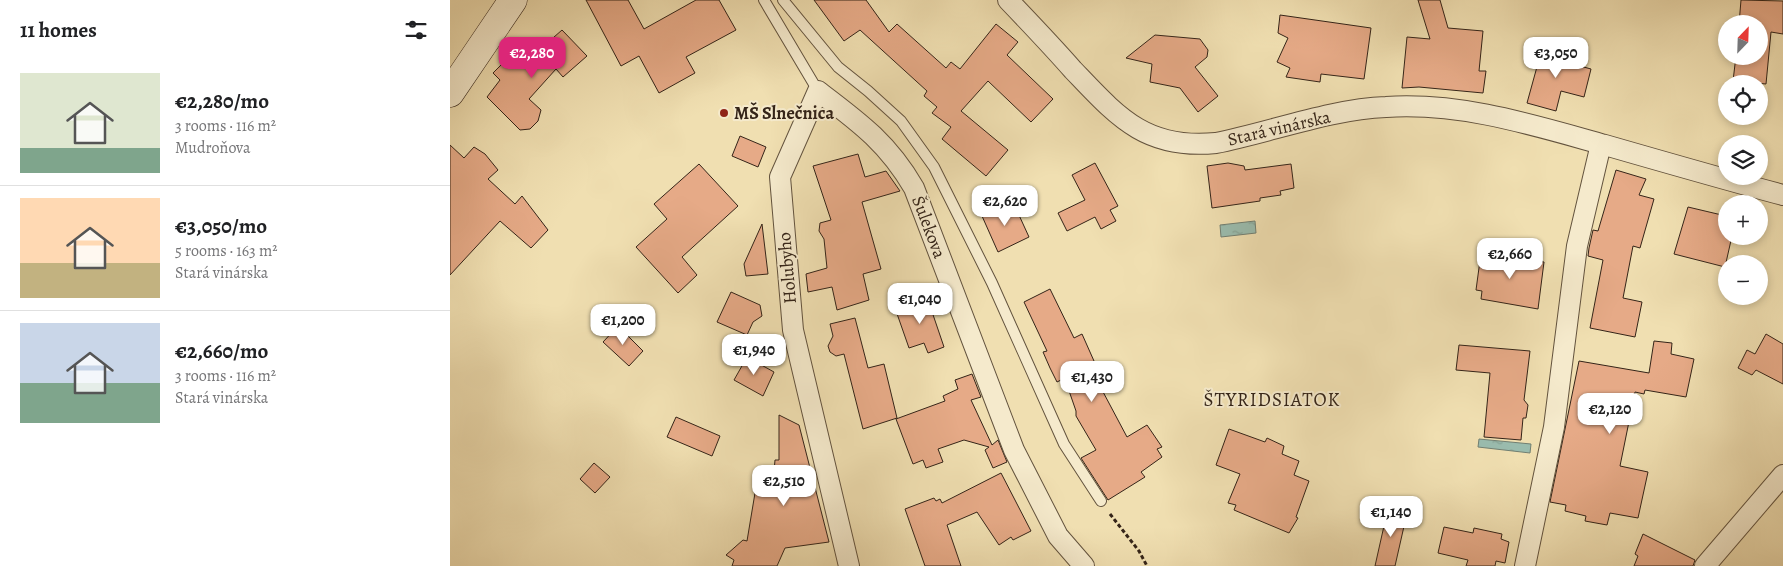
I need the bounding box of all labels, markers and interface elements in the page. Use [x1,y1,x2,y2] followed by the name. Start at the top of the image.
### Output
[1718,15,1768,65] north arrow
[1718,15,1768,305] map controls
[20,16,97,44] text: 11 homes
[402,16,430,44] icon: filters
[491,36,573,79] pin: €2,280
[1515,36,1597,79] pin: €3,050
[510,42,554,64] text: €2,280
[1534,42,1578,64] text: €3,050
[1718,75,1768,125] button: locate
[175,87,269,115] text: €2,280/mo
[60,93,120,153] icon: home
[734,101,834,125] place label: MŠ Slnečnica
[1225,104,1333,152] street label: Stará vinárska
[718,107,730,119] marker: MŠ Slnečnica
[175,115,276,137] text: 3 rooms · 116 m²
[1718,135,1768,185] button: layers
[175,137,250,159] text: Mudroňova
[964,184,1046,227] pin: €2,620
[983,190,1027,212] text: €2,620
[906,192,952,262] street label: Šulekova
[1718,195,1768,245] button: +
[175,212,267,240] text: €3,050/mo
[60,218,120,278] icon: home
[772,231,802,305] street label: Holubyho
[1469,238,1551,280] pin: €2,660
[175,240,277,262] text: 5 rooms · 163 m²
[1488,243,1532,265] text: €2,660
[1718,255,1768,305] button: −
[175,262,268,284] text: Stará vinárska
[879,282,961,325] pin: €1,040
[899,288,941,310] text: €1,040
[582,304,664,346] pin: €1,200
[601,309,645,331] text: €1,200
[713,334,795,376] pin: €1,940
[175,337,268,365] text: €2,660/mo
[733,339,775,361] text: €1,940
[60,343,120,403] icon: home
[1051,360,1133,403] pin: €1,430
[175,365,276,387] text: 3 rooms · 116 m²
[1071,366,1113,388] text: €1,430
[175,387,268,409] text: Stará vinárska
[1203,387,1341,413] district label: ŠTYRIDSIATOK
[1569,392,1651,435] pin: €2,120
[1589,398,1631,420] text: €2,120
[743,464,825,507] pin: €2,510
[763,470,805,492] text: €2,510
[1350,496,1432,538] pin: €1,140
[1371,501,1411,523] text: €1,140

